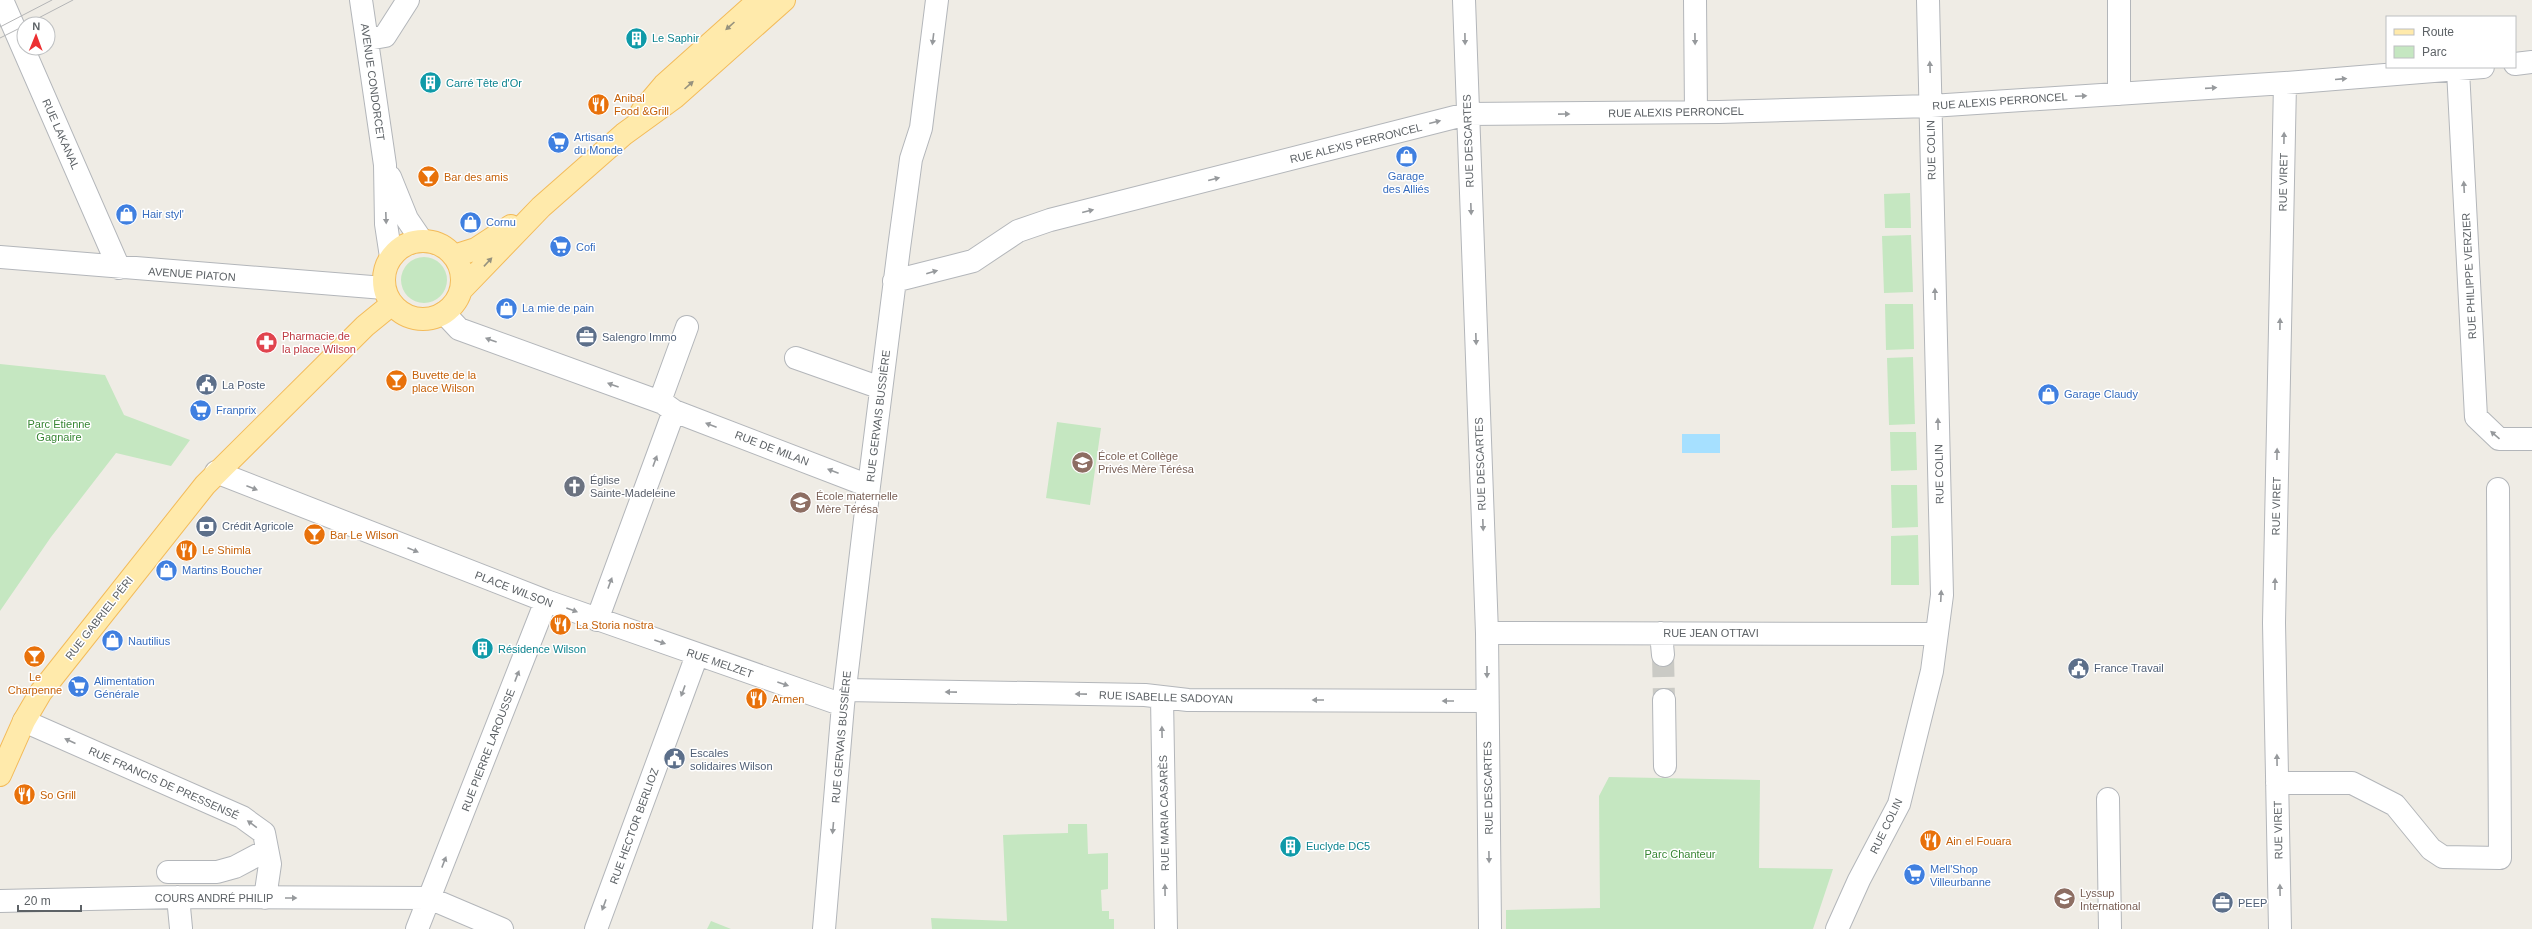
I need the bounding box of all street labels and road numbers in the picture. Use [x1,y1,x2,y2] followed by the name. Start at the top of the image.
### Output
[359,23,387,142] street label: AVENUE CONDORCET
[1932,90,2068,112] street label: RUE ALEXIS PERRONCEL
[1460,94,1476,188] street label: RUE DESCARTES
[40,97,82,171] street label: RUE LAKANAL
[1608,105,1744,119] street label: RUE ALEXIS PERRONCEL
[1924,120,1938,180] street label: RUE COLIN
[1289,121,1423,165] street label: RUE ALEXIS PERRONCEL
[2276,152,2290,211] street label: RUE VIRET
[2460,212,2478,340] street label: RUE PHILIPPE VERZIER
[148,265,236,283] street label: AVENUE PIATON
[864,349,892,483] street label: RUE GERVAIS BUSSIÈRE
[1472,417,1488,511] street label: RUE DESCARTES
[733,428,811,468] street label: RUE DE MILAN
[1932,444,1946,504] street label: RUE COLIN
[2269,476,2283,535] street label: RUE VIRET
[473,569,555,609] street label: PLACE WILSON
[63,574,135,662] street label: RUE GABRIEL PÉRI
[1663,627,1759,639] street label: RUE JEAN OTTAVI
[685,646,755,680] street label: RUE MELZET
[829,670,853,804] street label: RUE GERVAIS BUSSIÈRE
[459,687,517,813] street label: RUE PIERRE LAROUSSE
[1099,689,1233,705] street label: RUE ISABELLE SADOYAN
[1481,741,1495,835] street label: RUE DESCARTES
[87,744,241,822] street label: RUE FRANCIS DE PRESSENSÉ
[1157,755,1171,871] street label: RUE MARIA CASARÈS
[607,766,661,886] street label: RUE HECTOR BERLIOZ
[1867,796,1905,856] street label: RUE COLIN
[2271,800,2285,859] street label: RUE VIRET
[155,892,273,904] street label: COURS ANDRÉ PHILIP

